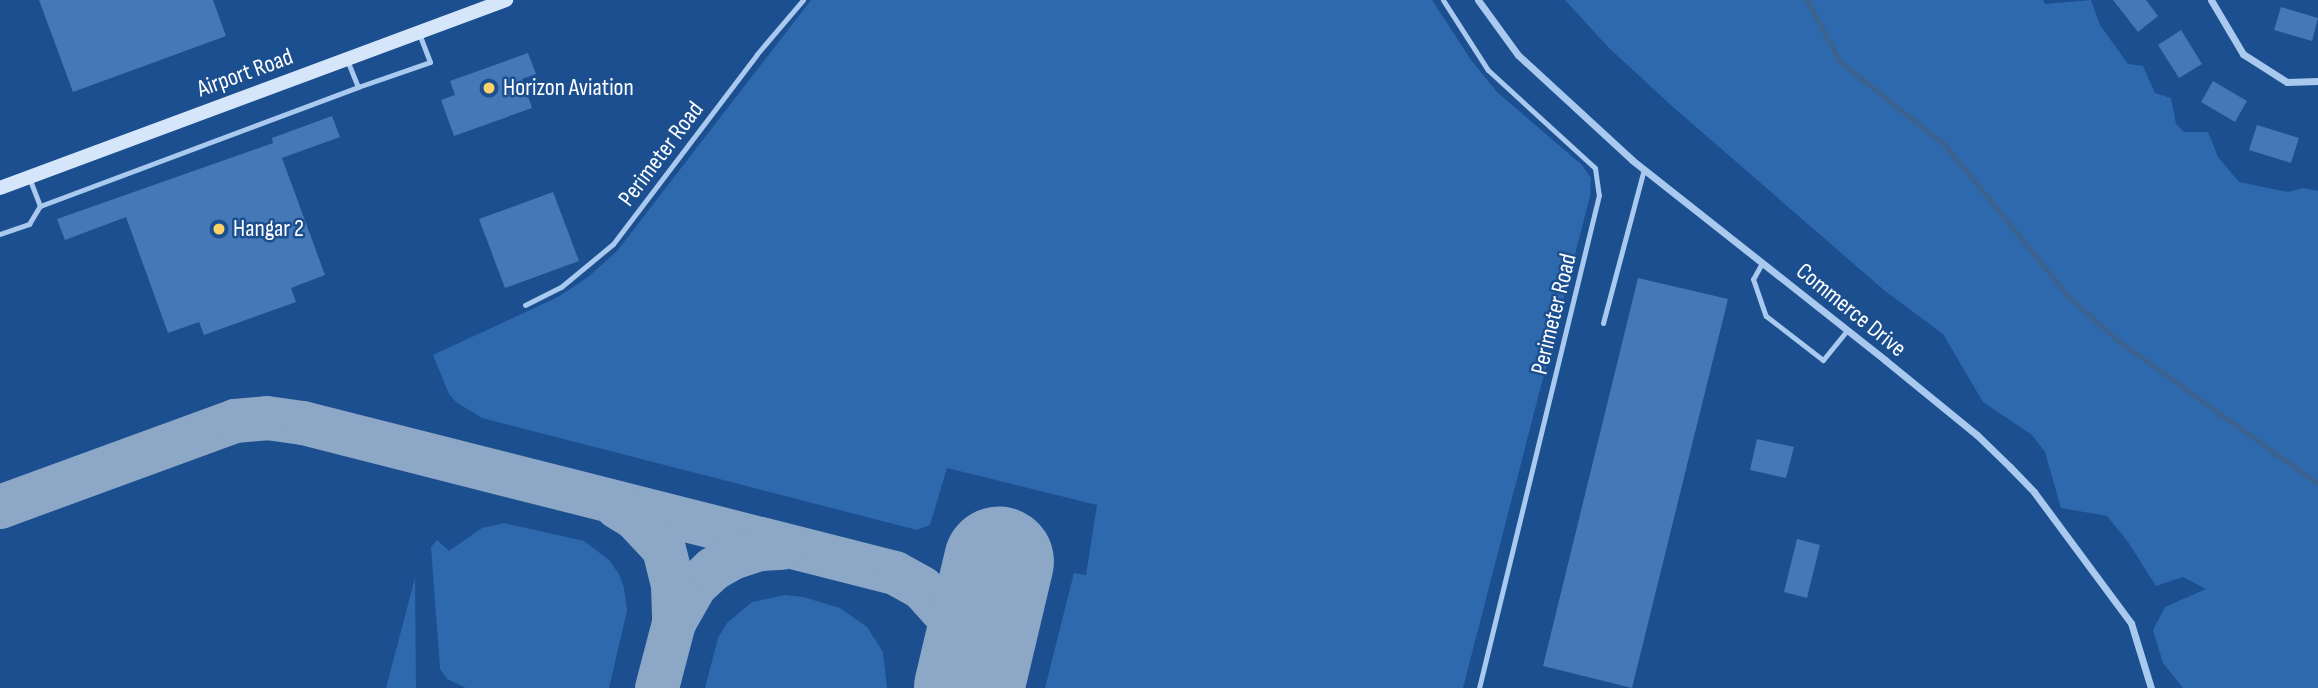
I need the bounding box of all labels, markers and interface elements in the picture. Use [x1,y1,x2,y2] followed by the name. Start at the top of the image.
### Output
[193,42,297,104] street label: Airport Road
[503,74,634,102] place label: Horizon Aviation
[481,80,497,96] marker: Horizon Aviation
[612,96,710,212] street label: Perimeter Road
[233,215,304,243] place label: Hangar 2
[211,221,227,237] marker: Hangar 2
[1525,251,1583,377] street label: Perimeter Road
[1790,257,1912,363] street label: Commerce Drive

